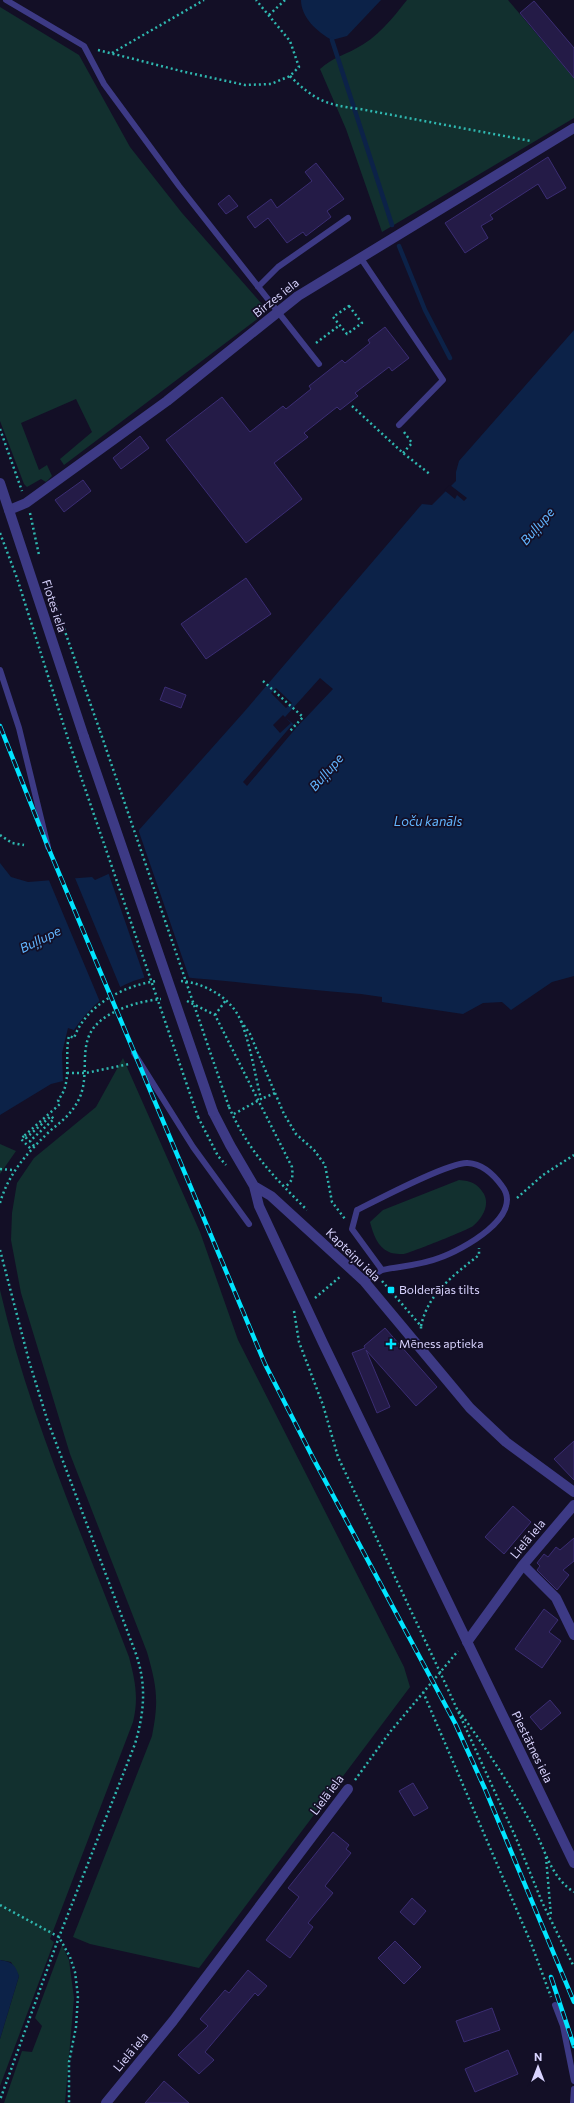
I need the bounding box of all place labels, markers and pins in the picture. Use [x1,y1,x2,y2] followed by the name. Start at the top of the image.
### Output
[399,1282,480,1296] place label: Bolderājas tilts
[386,1285,396,1295] marker: Bolderājas tilts
[399,1336,484,1350] place label: Mēness aptieka
[386,1339,396,1349] marker: Mēness aptieka

